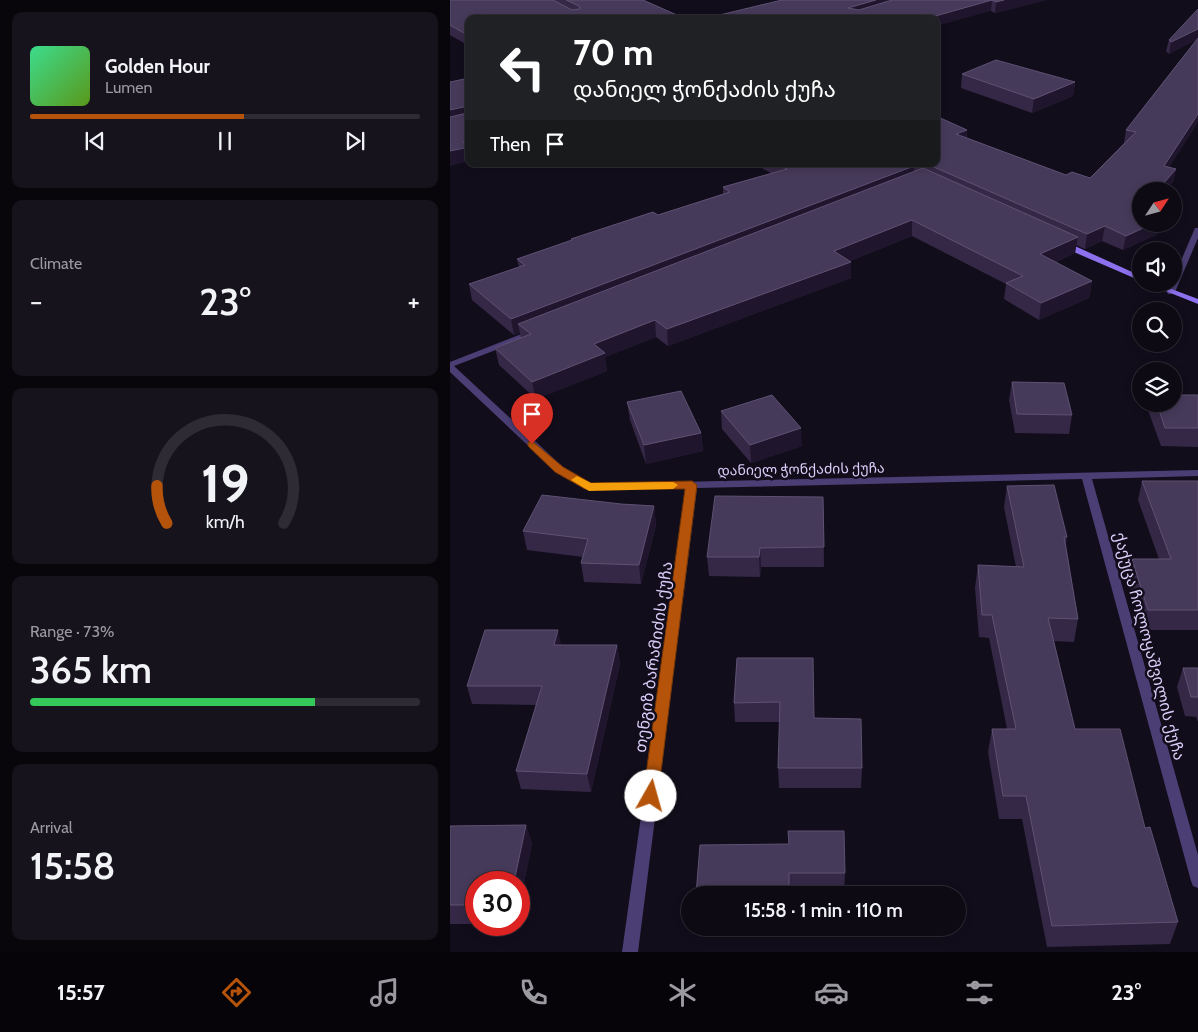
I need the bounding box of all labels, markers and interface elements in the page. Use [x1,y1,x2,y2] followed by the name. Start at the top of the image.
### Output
[573,31,654,74] text: 70 m
[490,35,555,100] icon: left
[105,55,210,78] text: Golden Hour
[573,76,836,103] text: დანიელ ჭონქაძის ქუჩა
[105,78,152,97] text: Lumen
[81,127,109,155] icon: previous
[211,127,239,155] icon: pause
[341,127,369,155] icon: next
[541,130,569,158] icon: arrive
[490,133,531,156] text: Then
[1132,182,1182,232] north arrow
[1132,182,1182,412] map controls
[1132,242,1182,292] button: sound
[30,254,82,273] text: Climate
[199,278,251,325] text: 23°
[30,284,42,318] text: −
[408,284,420,318] text: +
[1132,302,1182,352] button: search
[1132,362,1182,412] button: layers
[511,393,553,444] pin
[518,400,546,428] icon: arrive
[201,452,249,515] text: 19
[717,459,885,479] street label: დანიელ ჭონქაძის ქუჩა
[205,511,245,532] text: km/h
[1109,530,1189,763] street label: ქაქუცა ჩოლოყაშვილის ქუჩა
[631,560,676,754] street label: თენგიზ ბარამიძის ქუჩა
[30,622,114,641] text: Range · 73%
[30,646,152,693] text: 365 km
[624,769,676,821] position arrow
[30,818,73,837] text: Arrival
[30,842,116,889] text: 15:58
[465,871,530,936] speed limit sign: 30
[744,899,903,922] text: 15:58 · 1 min · 110 m
[219,975,254,1010] icon: directions
[367,975,402,1010] icon: music
[516,975,551,1010] icon: phone
[665,975,700,1010] icon: climate
[814,975,849,1010] icon: car
[962,975,997,1010] icon: filters
[57,979,105,1006] text: 15:57
[1111,979,1141,1006] text: 23°

